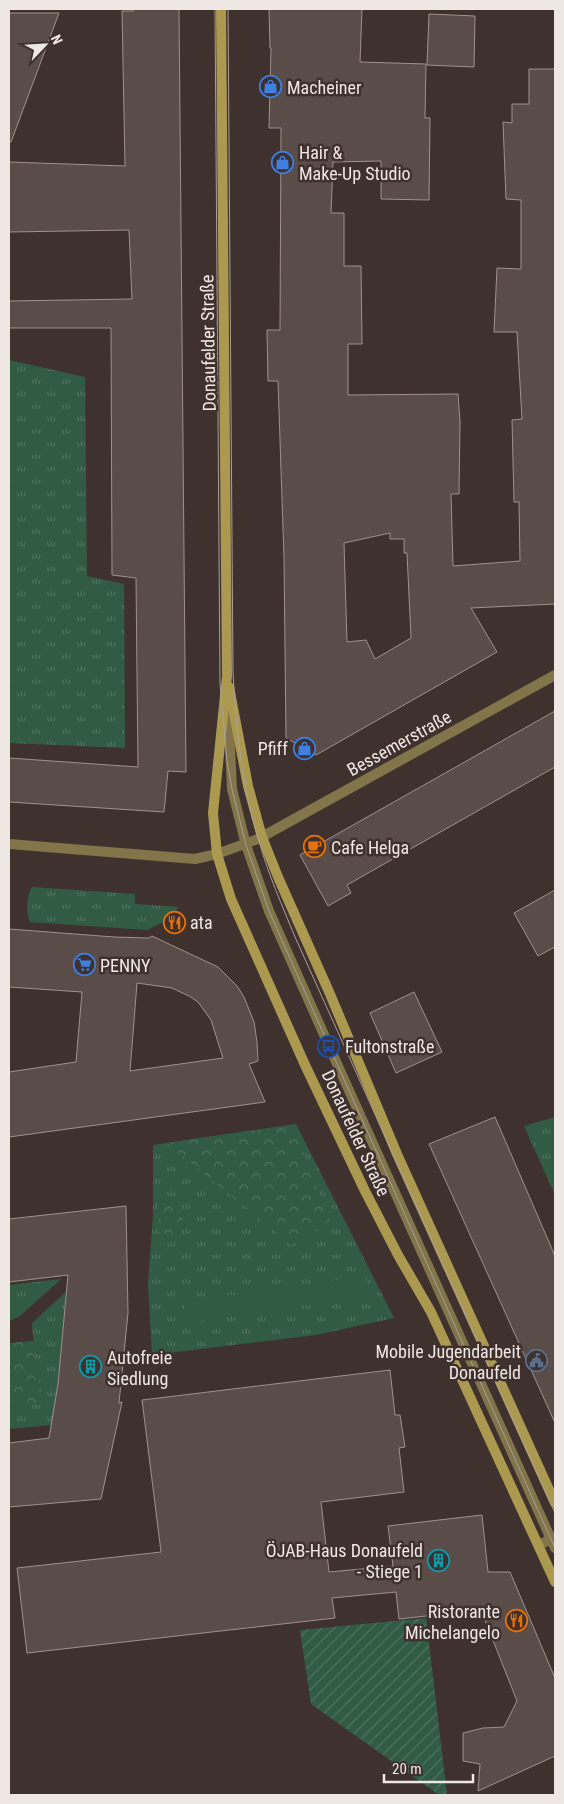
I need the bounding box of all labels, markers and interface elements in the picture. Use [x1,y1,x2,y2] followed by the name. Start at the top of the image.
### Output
[20,20,70,70] north arrow
[48,32,66,47] text: N
[259,75,283,99] shop icon: Macheiner
[287,77,362,98] place label: Macheiner
[299,142,411,184] place label: Hair & Make-Up Studio
[271,150,295,174] shop icon: Hair & Make-Up Studio
[196,275,220,411] street label: Donaufelder Straße
[343,706,455,780] street label: Bessemerstraße
[292,736,316,760] shop icon: Pfiff
[258,738,288,759] place label: Pfiff
[303,835,327,859] cafe icon: Cafe Helga
[331,837,409,858] place label: Cafe Helga
[162,910,186,934] restaurant icon: ata
[190,912,213,933] place label: ata
[72,953,96,977] supermarket icon: PENNY
[100,955,151,976] place label: PENNY
[317,1034,341,1058] bus stop icon: Fultonstraße
[345,1036,434,1057] place label: Fultonstraße
[318,1067,394,1199] street label: Donaufelder Straße
[375,1341,521,1383] place label: Mobile Jugendarbeit Donaufeld
[107,1347,172,1389] place label: Autofreie Siedlung
[525,1349,549,1373] public building icon: Mobile Jugendarbeit Donaufeld
[79,1355,103,1379] building icon: Autofreie Siedlung
[266,1540,423,1582] place label: ÖJAB-Haus Donaufeld - Stiege 1
[427,1548,451,1572] building icon: ÖJAB-Haus Donaufeld - Stiege 1
[405,1601,500,1643] place label: Ristorante Michelangelo
[504,1609,528,1633] restaurant icon: Ristorante Michelangelo
[384,1752,473,1784] scale bar
[392,1760,422,1778] text: 20 m

